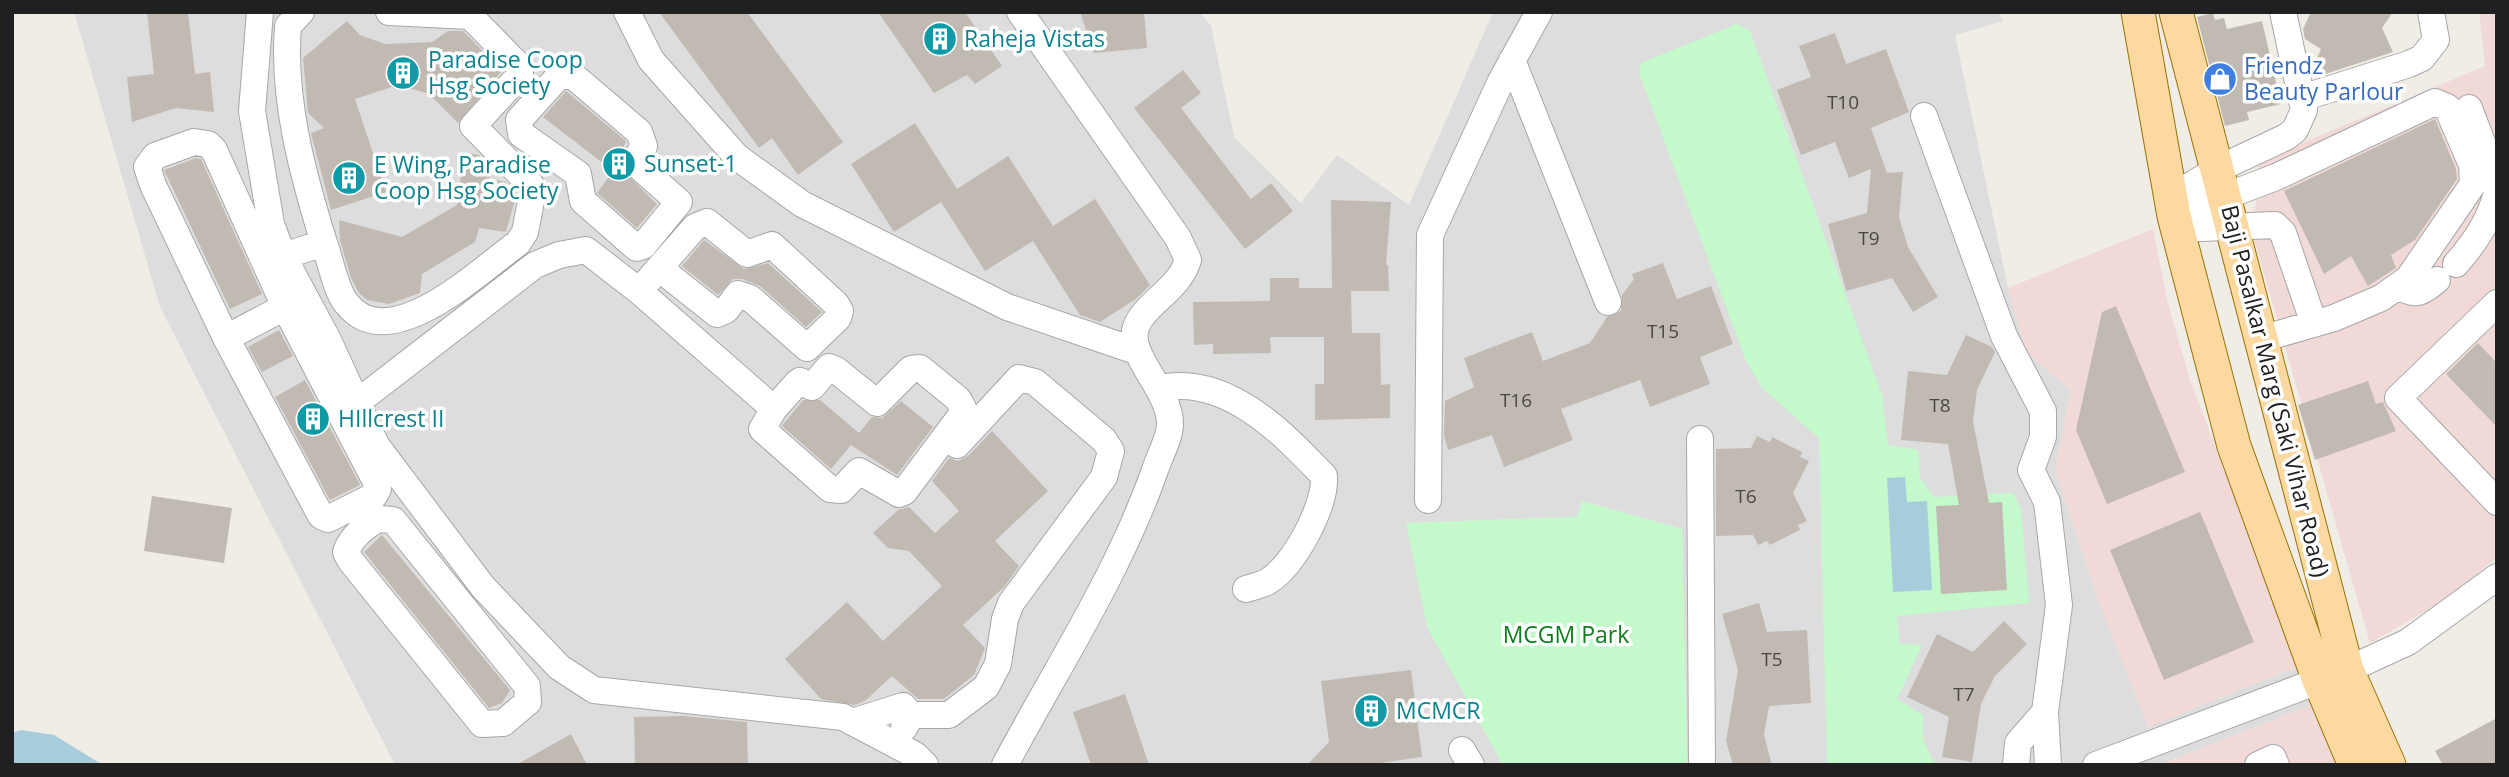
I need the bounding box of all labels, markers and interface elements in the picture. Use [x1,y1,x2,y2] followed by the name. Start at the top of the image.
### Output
[921,20,959,58] building icon: Raheja Vistas
[964,22,1105,54] place label: Raheja Vistas
[428,43,583,101] place label: Paradise Coop Hsg Society
[2244,49,2404,107] place label: Friendz Beauty Parlour
[384,54,422,92] building icon: Paradise Coop Hsg Society
[2201,60,2239,98] shop icon: Friendz Beauty Parlour
[1827,89,1859,115] house number: T10
[600,145,638,183] building icon: Sunset-1
[644,147,737,179] place label: Sunset-1
[374,148,559,206] place label: E Wing, Paradise Coop Hsg Society
[330,159,368,197] building icon: E Wing, Paradise Coop Hsg Society
[2214,201,2338,580] street label: Baji Pasalkar Marg (Saki Vihar Road)
[1858,225,1880,251] house number: T9
[1647,318,1679,344] house number: T15
[1500,387,1532,413] house number: T16
[1929,392,1951,418] house number: T8
[294,400,332,438] building icon: HIllcrest II
[338,402,444,434] place label: HIllcrest II
[1735,483,1757,509] house number: T6
[1503,618,1629,650] park label: MCGM Park
[1761,646,1783,672] house number: T5
[1953,681,1975,707] house number: T7
[1352,692,1390,730] building icon: MCMCR
[1396,694,1481,726] place label: MCMCR

